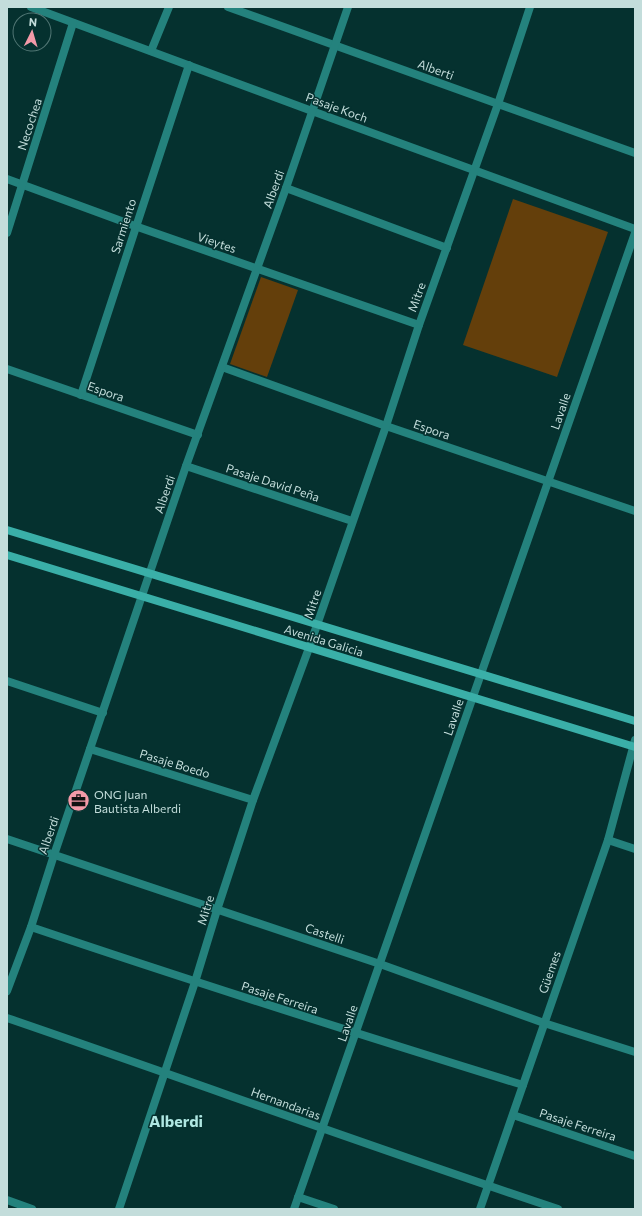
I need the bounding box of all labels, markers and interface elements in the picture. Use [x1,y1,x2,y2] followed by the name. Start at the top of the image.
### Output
[12,12,52,52] north arrow
[28,15,38,28] text: N
[416,56,456,82] street label: Alberti
[304,89,370,125] street label: Pasaje Koch
[14,96,44,152] street label: Necochea
[260,168,286,210] street label: Alberdi
[108,197,138,255] street label: Sarmiento
[196,229,238,255] street label: Vieytes
[404,280,428,314] street label: Mitre
[86,378,126,404] street label: Espora
[547,391,573,431] street label: Lavalle
[412,416,452,442] street label: Espora
[224,460,322,504] street label: Pasaje David Peña
[151,473,177,515] street label: Alberdi
[300,587,324,621] street label: Mitre
[283,621,365,659] street label: Avenida Galicia
[440,697,466,737] street label: Lavalle
[138,746,212,780] street label: Pasaje Boedo
[94,787,181,815] place label: ONG Juan Bautista Alberdi
[66,788,92,814] office icon: ONG Juan Bautista Alberdi
[35,814,61,856] street label: Alberdi
[194,893,216,927] street label: Mitre
[304,920,346,946] street label: Castelli
[535,949,563,995] street label: Güemes
[240,978,320,1016] street label: Pasaje Ferreira
[334,1003,360,1043] street label: Lavalle
[249,1084,323,1122] street label: Hernandarias
[538,1105,618,1143] street label: Pasaje Ferreira
[149,1111,203,1130] district label: Alberdi

